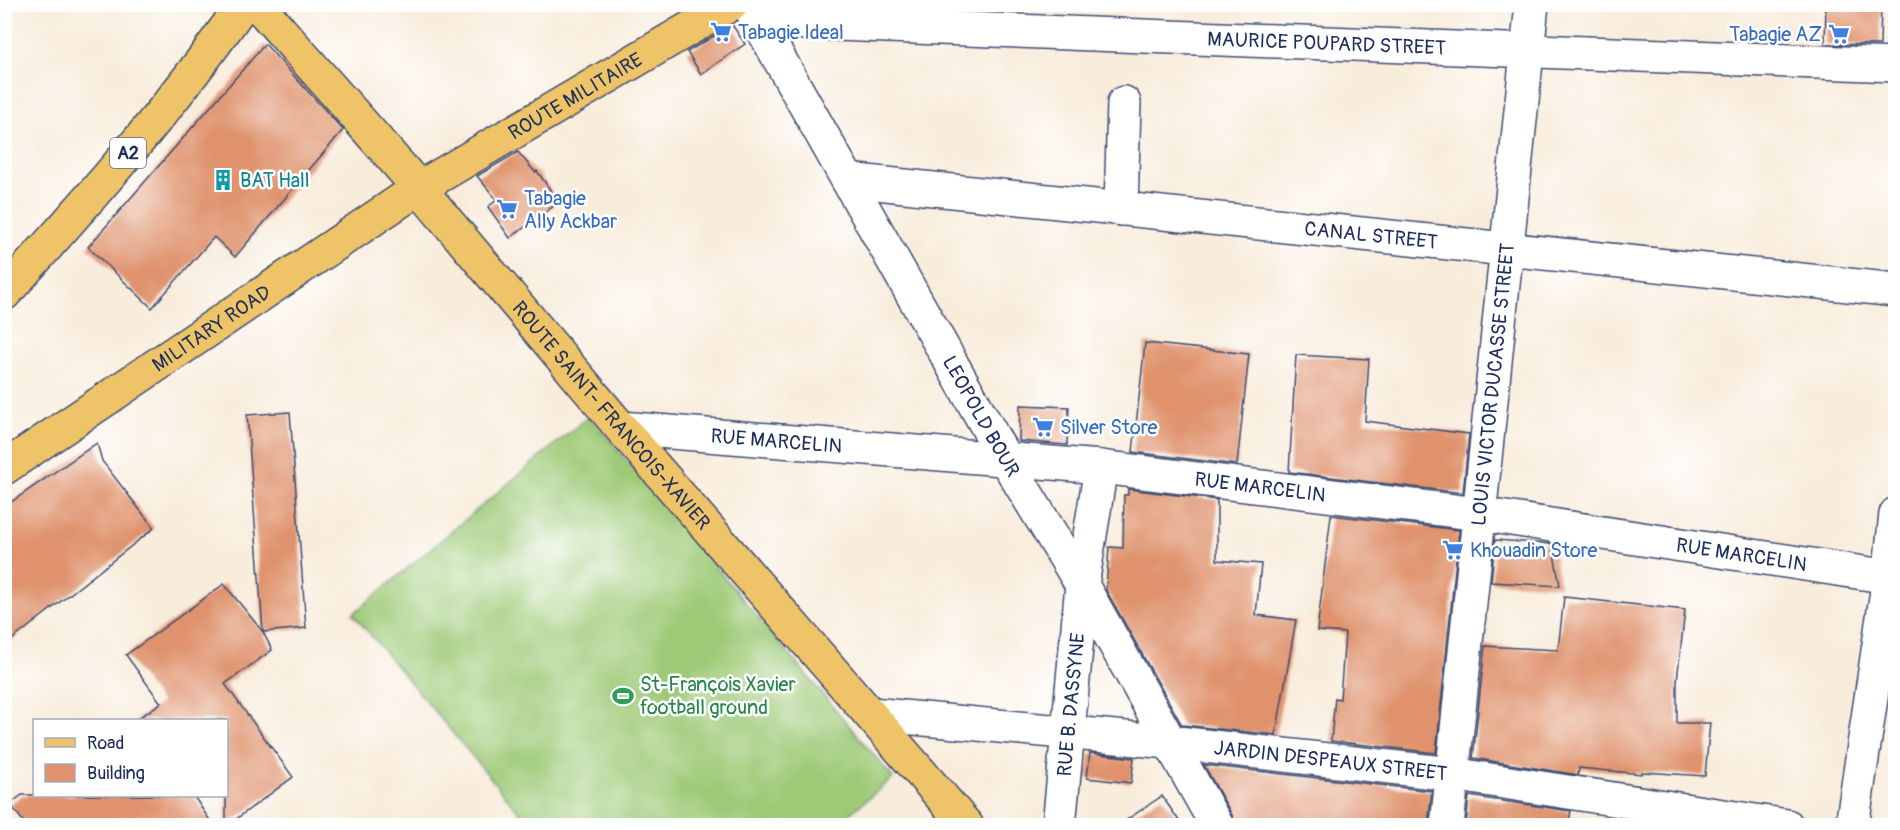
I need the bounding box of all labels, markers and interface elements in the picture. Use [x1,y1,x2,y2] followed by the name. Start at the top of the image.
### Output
[709,20,733,44] supermarket icon: Tabagie Ideal
[738,20,844,45] place label: Tabagie Ideal
[1729,22,1822,47] place label: Tabagie AZ
[1827,22,1851,46] supermarket icon: Tabagie AZ
[1207,26,1446,60] street label: MAURICE POUPARD STREET
[504,47,647,145] street label: ROUTE MILITAIRE
[110,138,146,168] road number: A2
[211,168,235,192] building icon: BAT Hall
[240,168,310,193] place label: BAT Hall
[524,186,617,234] place label: Tabagie Ally Ackbar
[495,197,519,221] supermarket icon: Tabagie Ally Ackbar
[1303,215,1439,254] street label: CANAL STREET
[1466,242,1520,527] street label: LOUIS VICTOR DUCASSE STREET
[147,279,275,377] street label: MILITARY ROAD
[507,296,716,535] street label: ROUTE SAINT- FRANCOIS-XAVIER
[937,351,1026,481] street label: LEOPOLD BOUR
[1031,415,1055,439] supermarket icon: Silver Store
[1060,415,1158,440] place label: Silver Store
[710,423,843,458] street label: RUE MARCELIN
[1193,466,1327,507] street label: RUE MARCELIN
[1674,532,1808,577] street label: RUE MARCELIN
[1441,538,1465,562] supermarket icon: Khouadin Store
[1470,538,1598,563] place label: Khouadin Store
[1051,632,1090,777] street label: RUE B. DASSYNE
[640,672,796,720] place label: St-François Xavier football ground
[611,684,635,708] sports icon: St-François Xavier football ground
[33,719,228,797] legend
[87,732,124,755] text: Road
[1213,735,1449,786] street label: JARDIN DESPEAUX STREET
[87,762,145,785] text: Building

